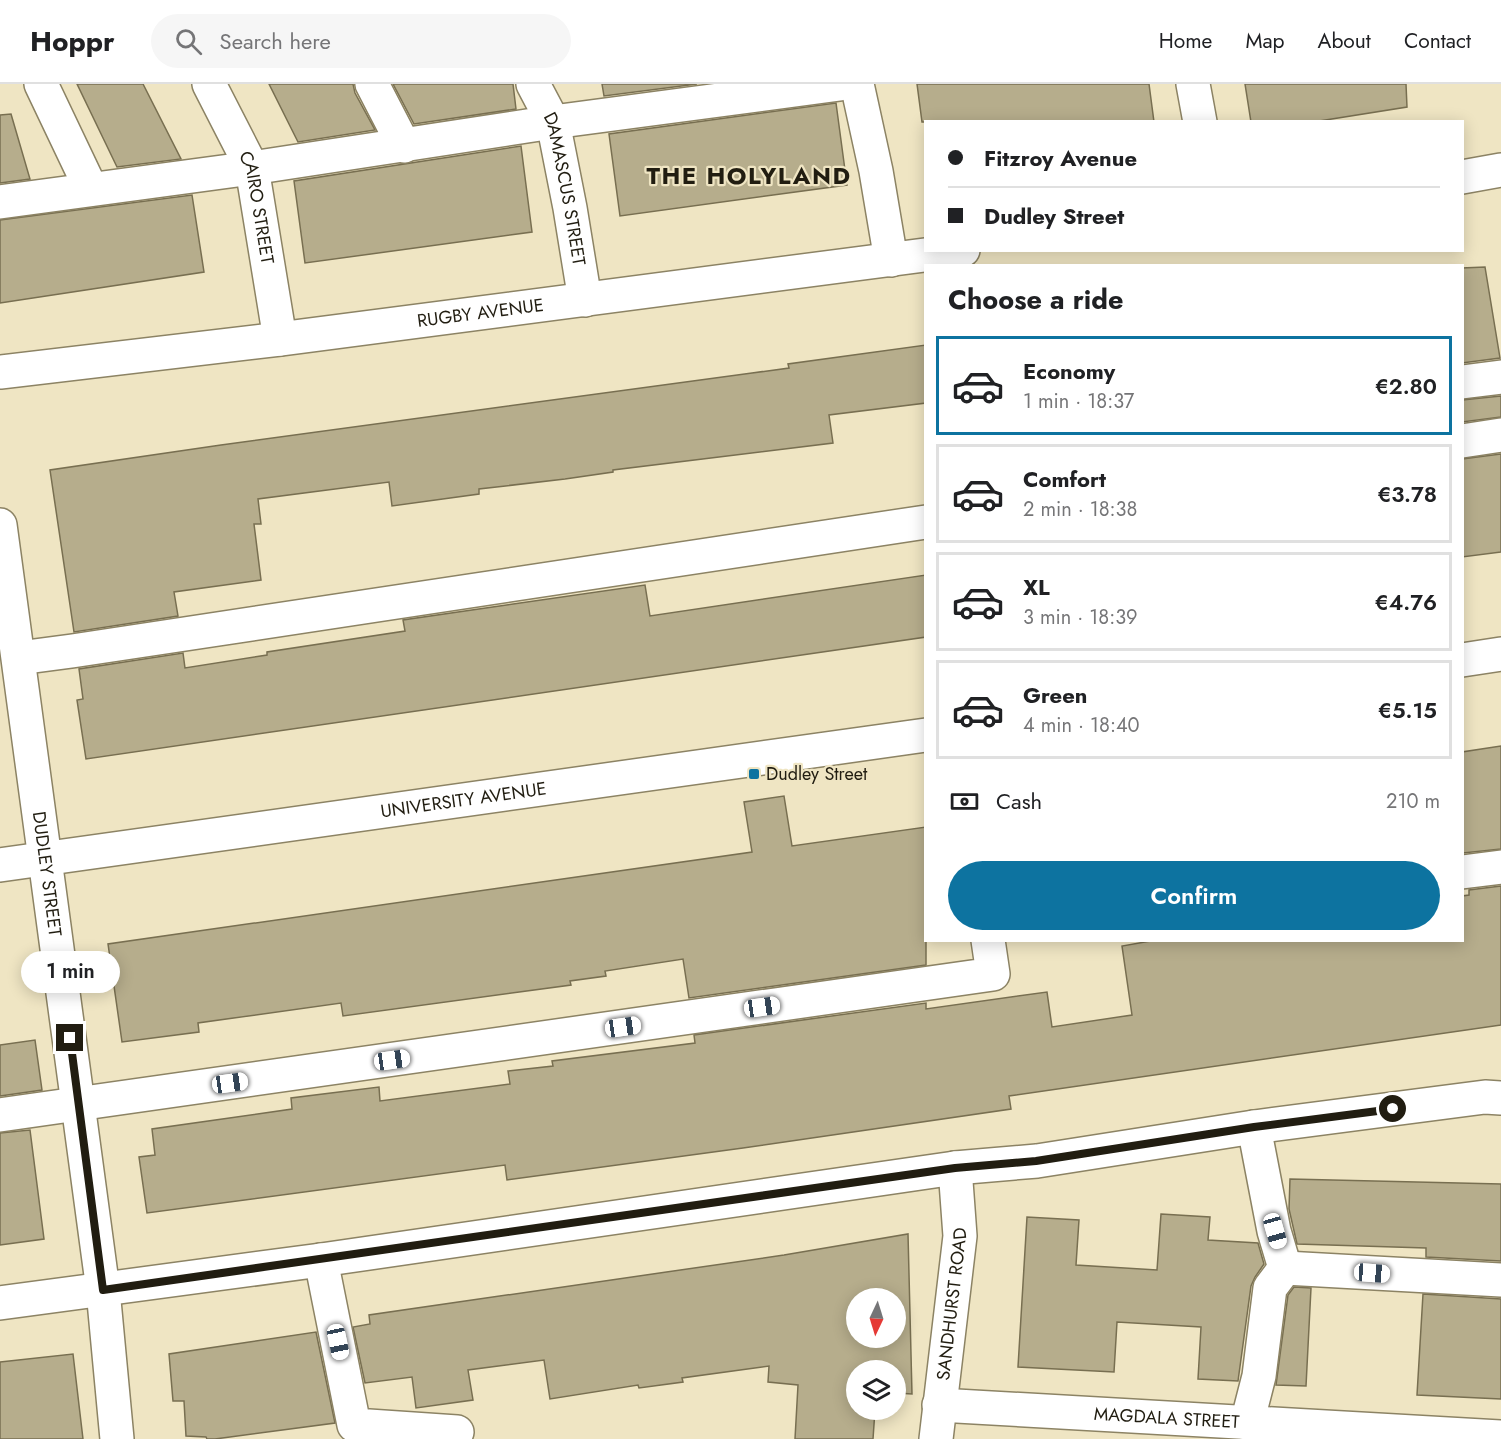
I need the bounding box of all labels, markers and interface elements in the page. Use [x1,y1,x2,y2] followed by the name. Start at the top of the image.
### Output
[151,14,571,68] search box
[30,21,115,62] text: Hoppr
[172,25,205,58] icon: search
[220,25,331,57] text: Search here
[1159,26,1212,56] text: Home
[1245,26,1285,56] text: Map
[1318,26,1371,56] text: About
[1404,26,1471,56] text: Contact
[537,107,592,268] street label: DAMASCUS STREET
[984,142,1137,174] text: Fitzroy Avenue
[232,146,281,266] street label: CAIRO STREET
[646,158,852,193] district label: THE HOLYLAND
[984,200,1124,232] text: Dudley Street
[948,280,1123,319] text: Choose a ride
[416,292,545,334] street label: RUGBY AVENUE
[1023,355,1115,387] text: Economy
[951,359,1005,413] icon: car
[1375,370,1437,402] text: €2.80
[1023,387,1134,416] text: 1 min · 18:37
[1023,463,1106,495] text: Comfort
[951,467,1005,521] icon: car
[1377,478,1437,510] text: €3.78
[1023,495,1137,524] text: 2 min · 18:38
[1023,571,1050,603] text: XL
[951,575,1005,629] icon: car
[1375,586,1437,618] text: €4.76
[1023,603,1138,632] text: 3 min · 18:39
[1023,679,1087,711] text: Green
[951,683,1005,737] icon: car
[1378,694,1437,726] text: €5.15
[1023,711,1140,740] text: 4 min · 18:40
[766,761,868,787] place label: Dudley Street
[747,767,761,781] marker: Dudley Street
[379,775,548,824] street label: UNIVERSITY AVENUE
[948,785,981,818] icon: cash
[996,785,1042,817] text: Cash
[1386,787,1440,816] text: 210 m
[26,810,68,939] street label: DUDLEY STREET
[948,861,1440,930] button: Confirm
[20,951,119,993] callout: 1 min
[46,957,95,986] text: 1 min
[743,996,781,1018] car
[604,1016,642,1038] car
[56,1024,83,1051] route end
[373,1049,411,1071] car
[211,1072,249,1094] car
[1379,1095,1406,1122] route start
[1261,1211,1289,1251] car
[930,1227,973,1382] street label: SANDHURST ROAD
[1353,1263,1391,1283] car
[846,1288,906,1348] north arrow
[846,1288,906,1420] map controls
[325,1323,351,1361] car
[846,1360,906,1420] button: layers
[1093,1401,1241,1435] street label: MAGDALA STREET

